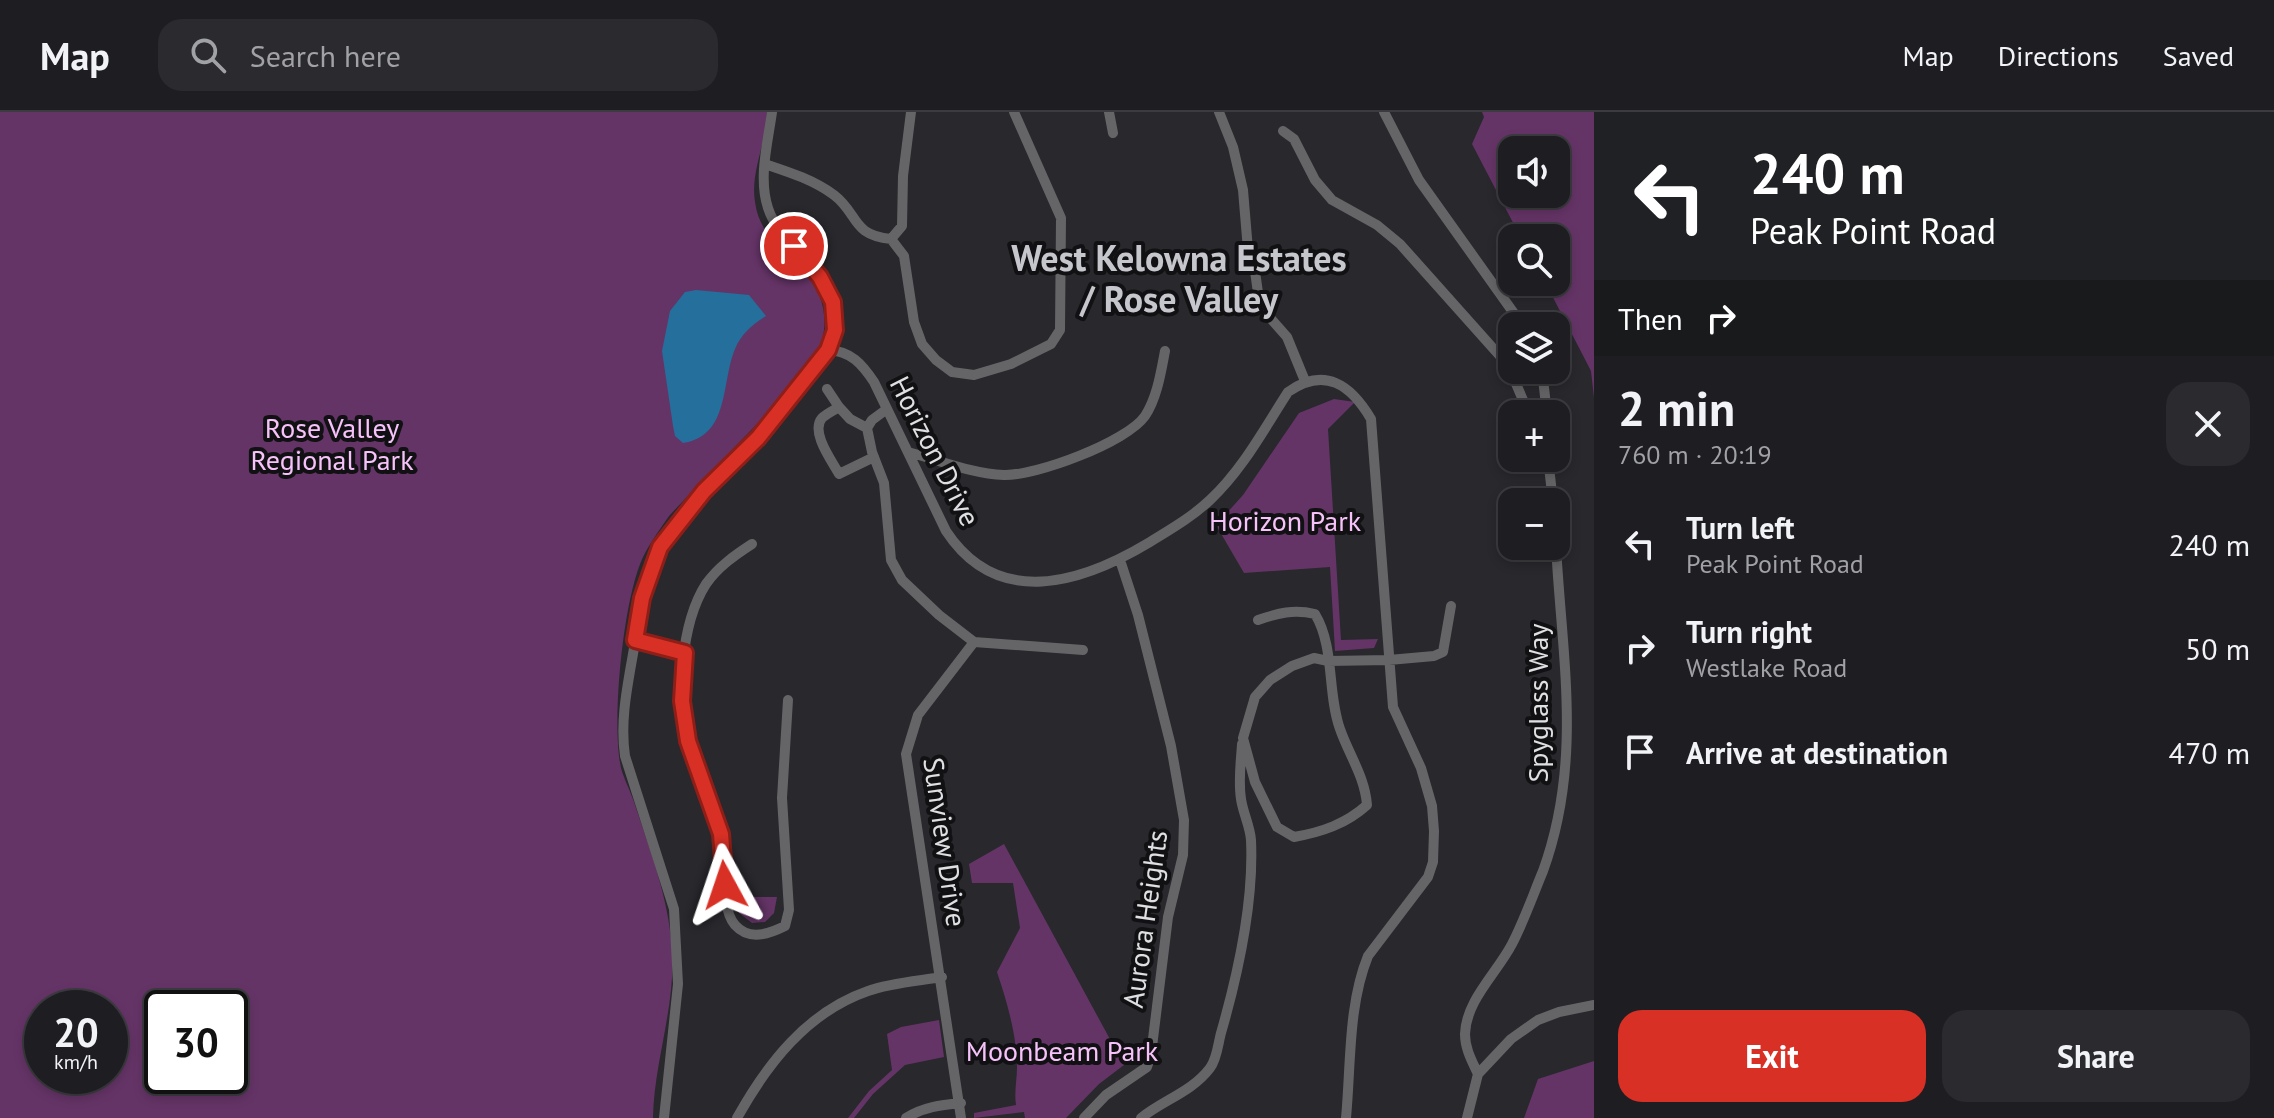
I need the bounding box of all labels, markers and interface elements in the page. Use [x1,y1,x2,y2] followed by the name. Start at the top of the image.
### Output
[158,19,718,91] search box
[40,31,110,80] text: Map
[186,33,230,77] icon: search
[250,36,401,75] text: Search here
[1903,37,1954,74] text: Map
[1998,37,2119,74] text: Directions
[2163,37,2234,74] text: Saved
[1498,136,1570,560] map controls
[1498,136,1570,208] button: sound
[1750,137,1905,209] text: 240 m
[1618,144,1722,248] icon: left
[1750,207,1996,254] text: Peak Point Road
[760,212,828,280] pin
[772,224,816,268] icon: arrive
[1498,224,1570,296] button: search
[1011,234,1347,322] district label: West Kelowna Estates / Rose Valley
[1699,296,1743,340] icon: right
[1618,299,1683,338] text: Then
[1498,312,1570,384] button: layers
[882,370,989,532] street label: Horizon Drive
[1618,377,1735,439] text: 2 min
[2166,382,2250,466] button: close
[1498,400,1570,472] button: +
[250,409,414,478] park label: Rose Valley Regional Park
[1618,438,1772,471] text: 760 m · 20:19
[1498,488,1570,560] button: −
[1209,502,1362,539] park label: Horizon Park
[1686,508,1794,547] text: Turn left
[1618,522,1662,566] icon: left
[2169,525,2250,564] text: 240 m
[1686,547,1864,580] text: Peak Point Road
[1686,612,1812,651] text: Turn right
[1519,623,1556,783] street label: Spyglass Way
[1618,626,1662,670] icon: right
[2185,629,2250,668] text: 50 m
[1686,651,1847,684] text: Westlake Road
[1618,730,1662,774] icon: arrive
[1686,733,1948,772] text: Arrive at destination
[2169,733,2250,772] text: 470 m
[915,755,976,929] street label: Sunview Drive
[1114,828,1175,1010] street label: Aurora Heights
[683,843,767,927] position arrow
[144,990,248,1094] speed limit sign: 30
[53,1006,99,1058] text: 20
[1618,1010,1926,1102] button: Exit
[1942,1010,2250,1102] button: Share
[966,1032,1159,1069] park label: Moonbeam Park
[54,1049,98,1075] text: km/h

